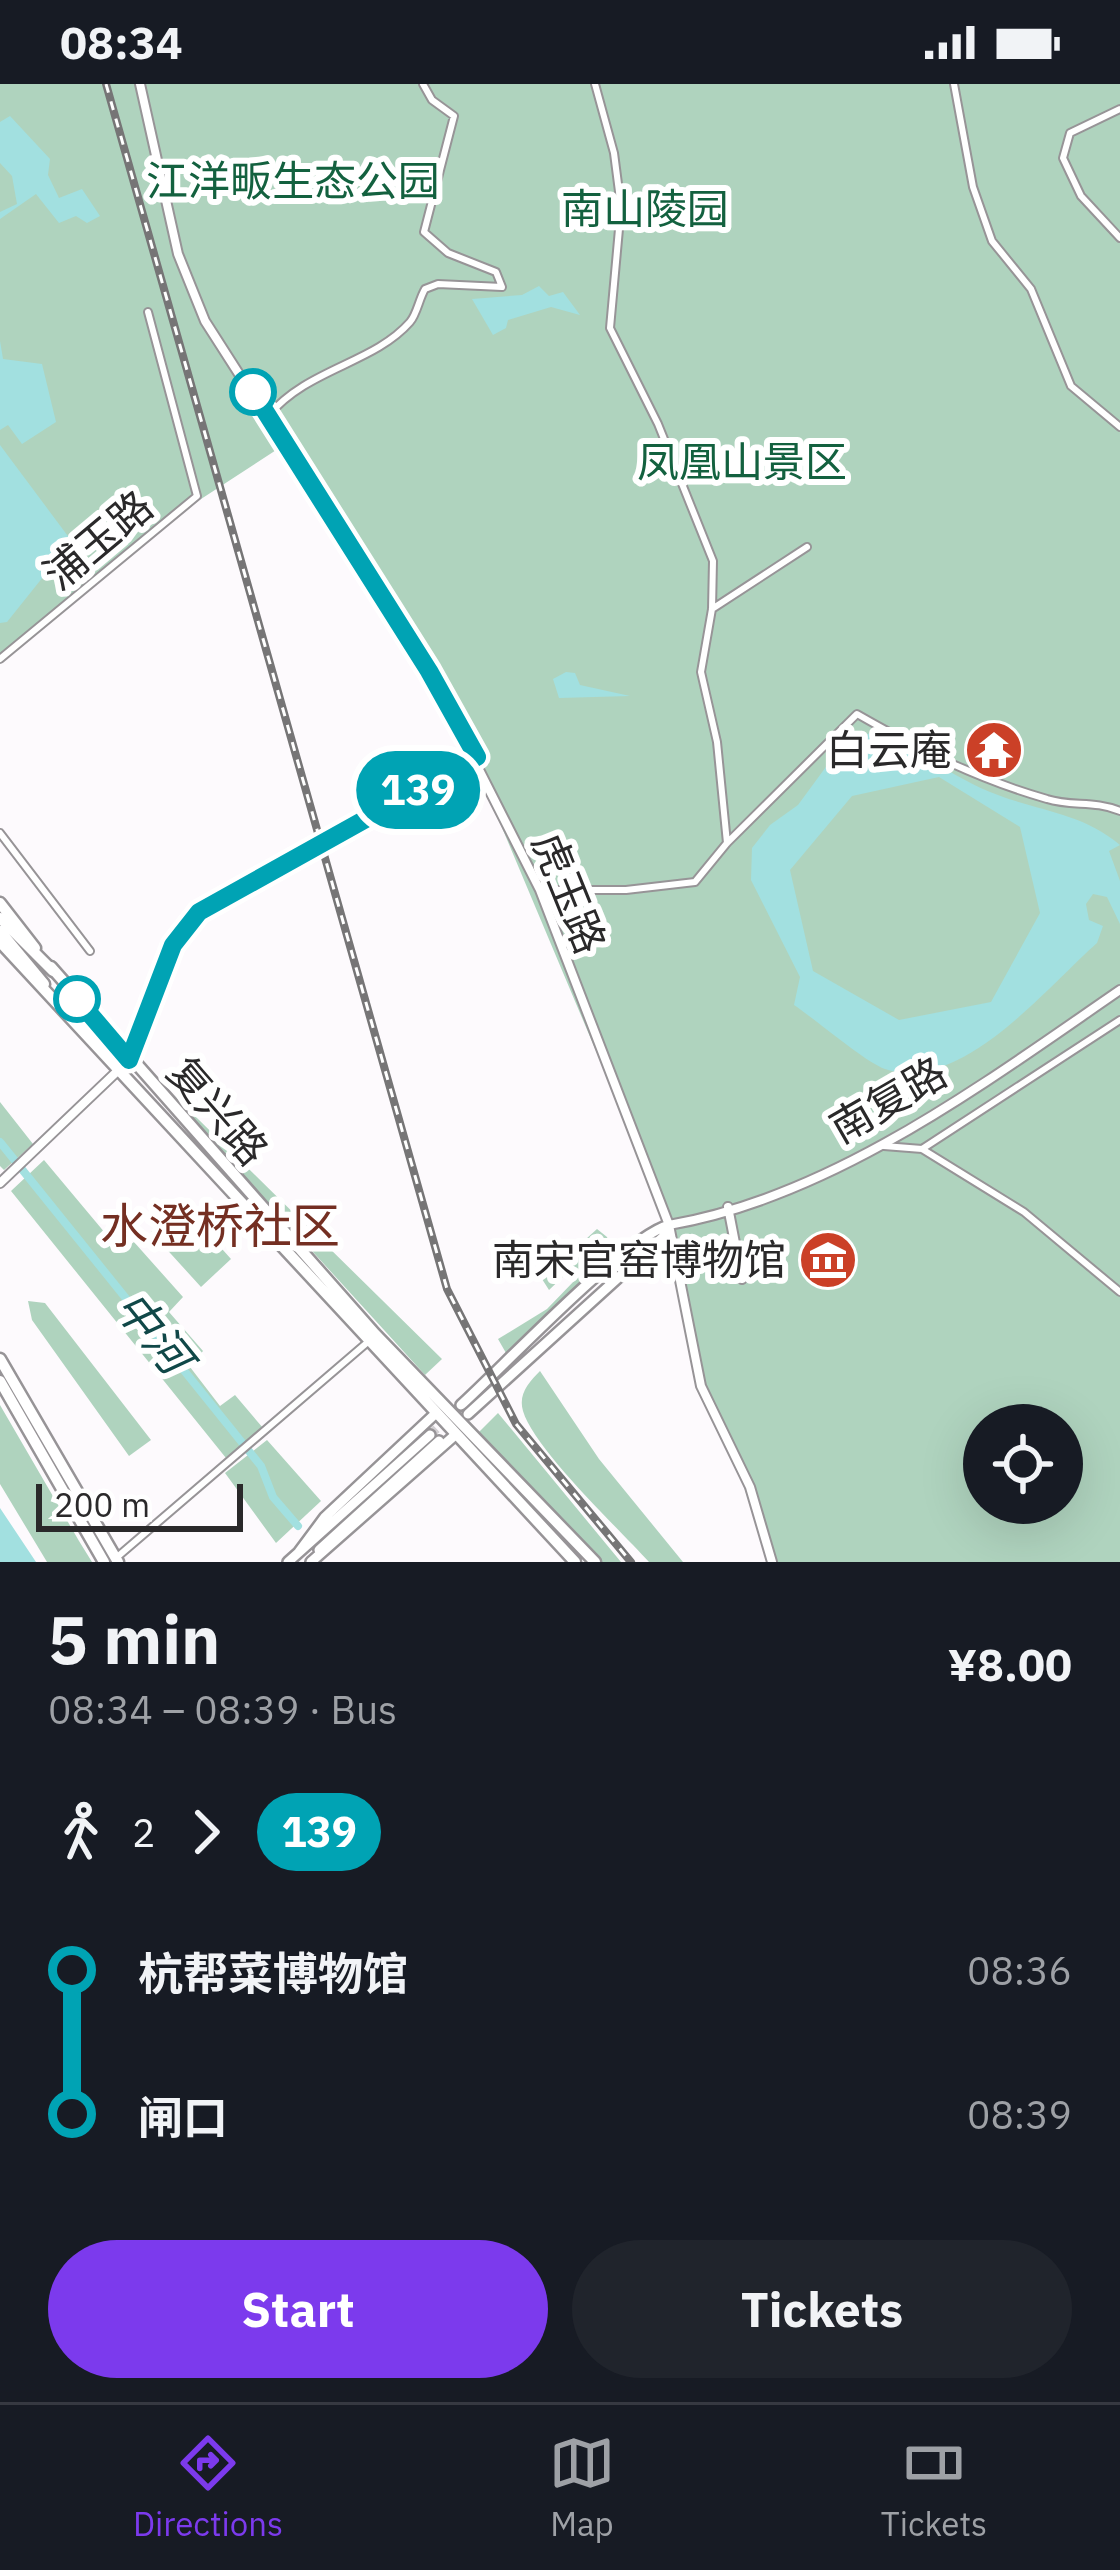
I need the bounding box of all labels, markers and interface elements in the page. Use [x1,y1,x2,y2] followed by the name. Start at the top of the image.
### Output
[60,13,183,71] text: 08:34
[146,153,440,208] park label: 江洋畈生态公园
[561,181,729,236] park label: 南山陵园
[231,370,275,414] unlabelled marker
[637,434,847,489] park label: 凤凰山景区
[32,478,164,601] street label: 浦玉路
[963,719,1025,781] temple icon: 白云庵
[826,722,952,777] place label: 白云庵
[349,751,487,829] line badge: 139
[380,762,456,817] text: 139
[520,824,619,962] street label: 虎玉路
[55,977,99,1021] unlabelled marker
[819,1044,956,1155] street label: 南复路
[156,1045,280,1176] street label: 复兴路
[100,1194,340,1256] district label: 水澄桥社区
[797,1229,859,1291] museum icon: 南宋官窑博物馆
[492,1232,786,1287] place label: 南宋官窑博物馆
[103,1278,210,1391] water label: 中河
[963,1404,1083,1524] map controls
[963,1404,1083,1524] button: locate
[36,1478,243,1531] scale bar
[54,1483,150,1526] text: 200 m
[48,1596,220,1682] text: 5 min
[948,1635,1072,1693] text: ¥8.00
[48,1684,397,1735] text: 08:34 – 08:39 · Bus
[48,1799,114,1865] icon: walk
[173,1799,239,1865] icon: forward
[281,1804,357,1859] text: 139
[132,1807,155,1858] text: 2
[138,1944,408,2002] text: 杭帮菜博物馆
[967,1945,1072,1996] text: 08:36
[138,2088,228,2146] text: 闸口
[967,2089,1072,2140] text: 08:39
[48,2240,548,2378] button: Start
[572,2240,1072,2378] button: Tickets
[133,2430,283,2545] tab: Directions
[549,2430,615,2545] tab: Map
[881,2430,987,2545] tab: Tickets

